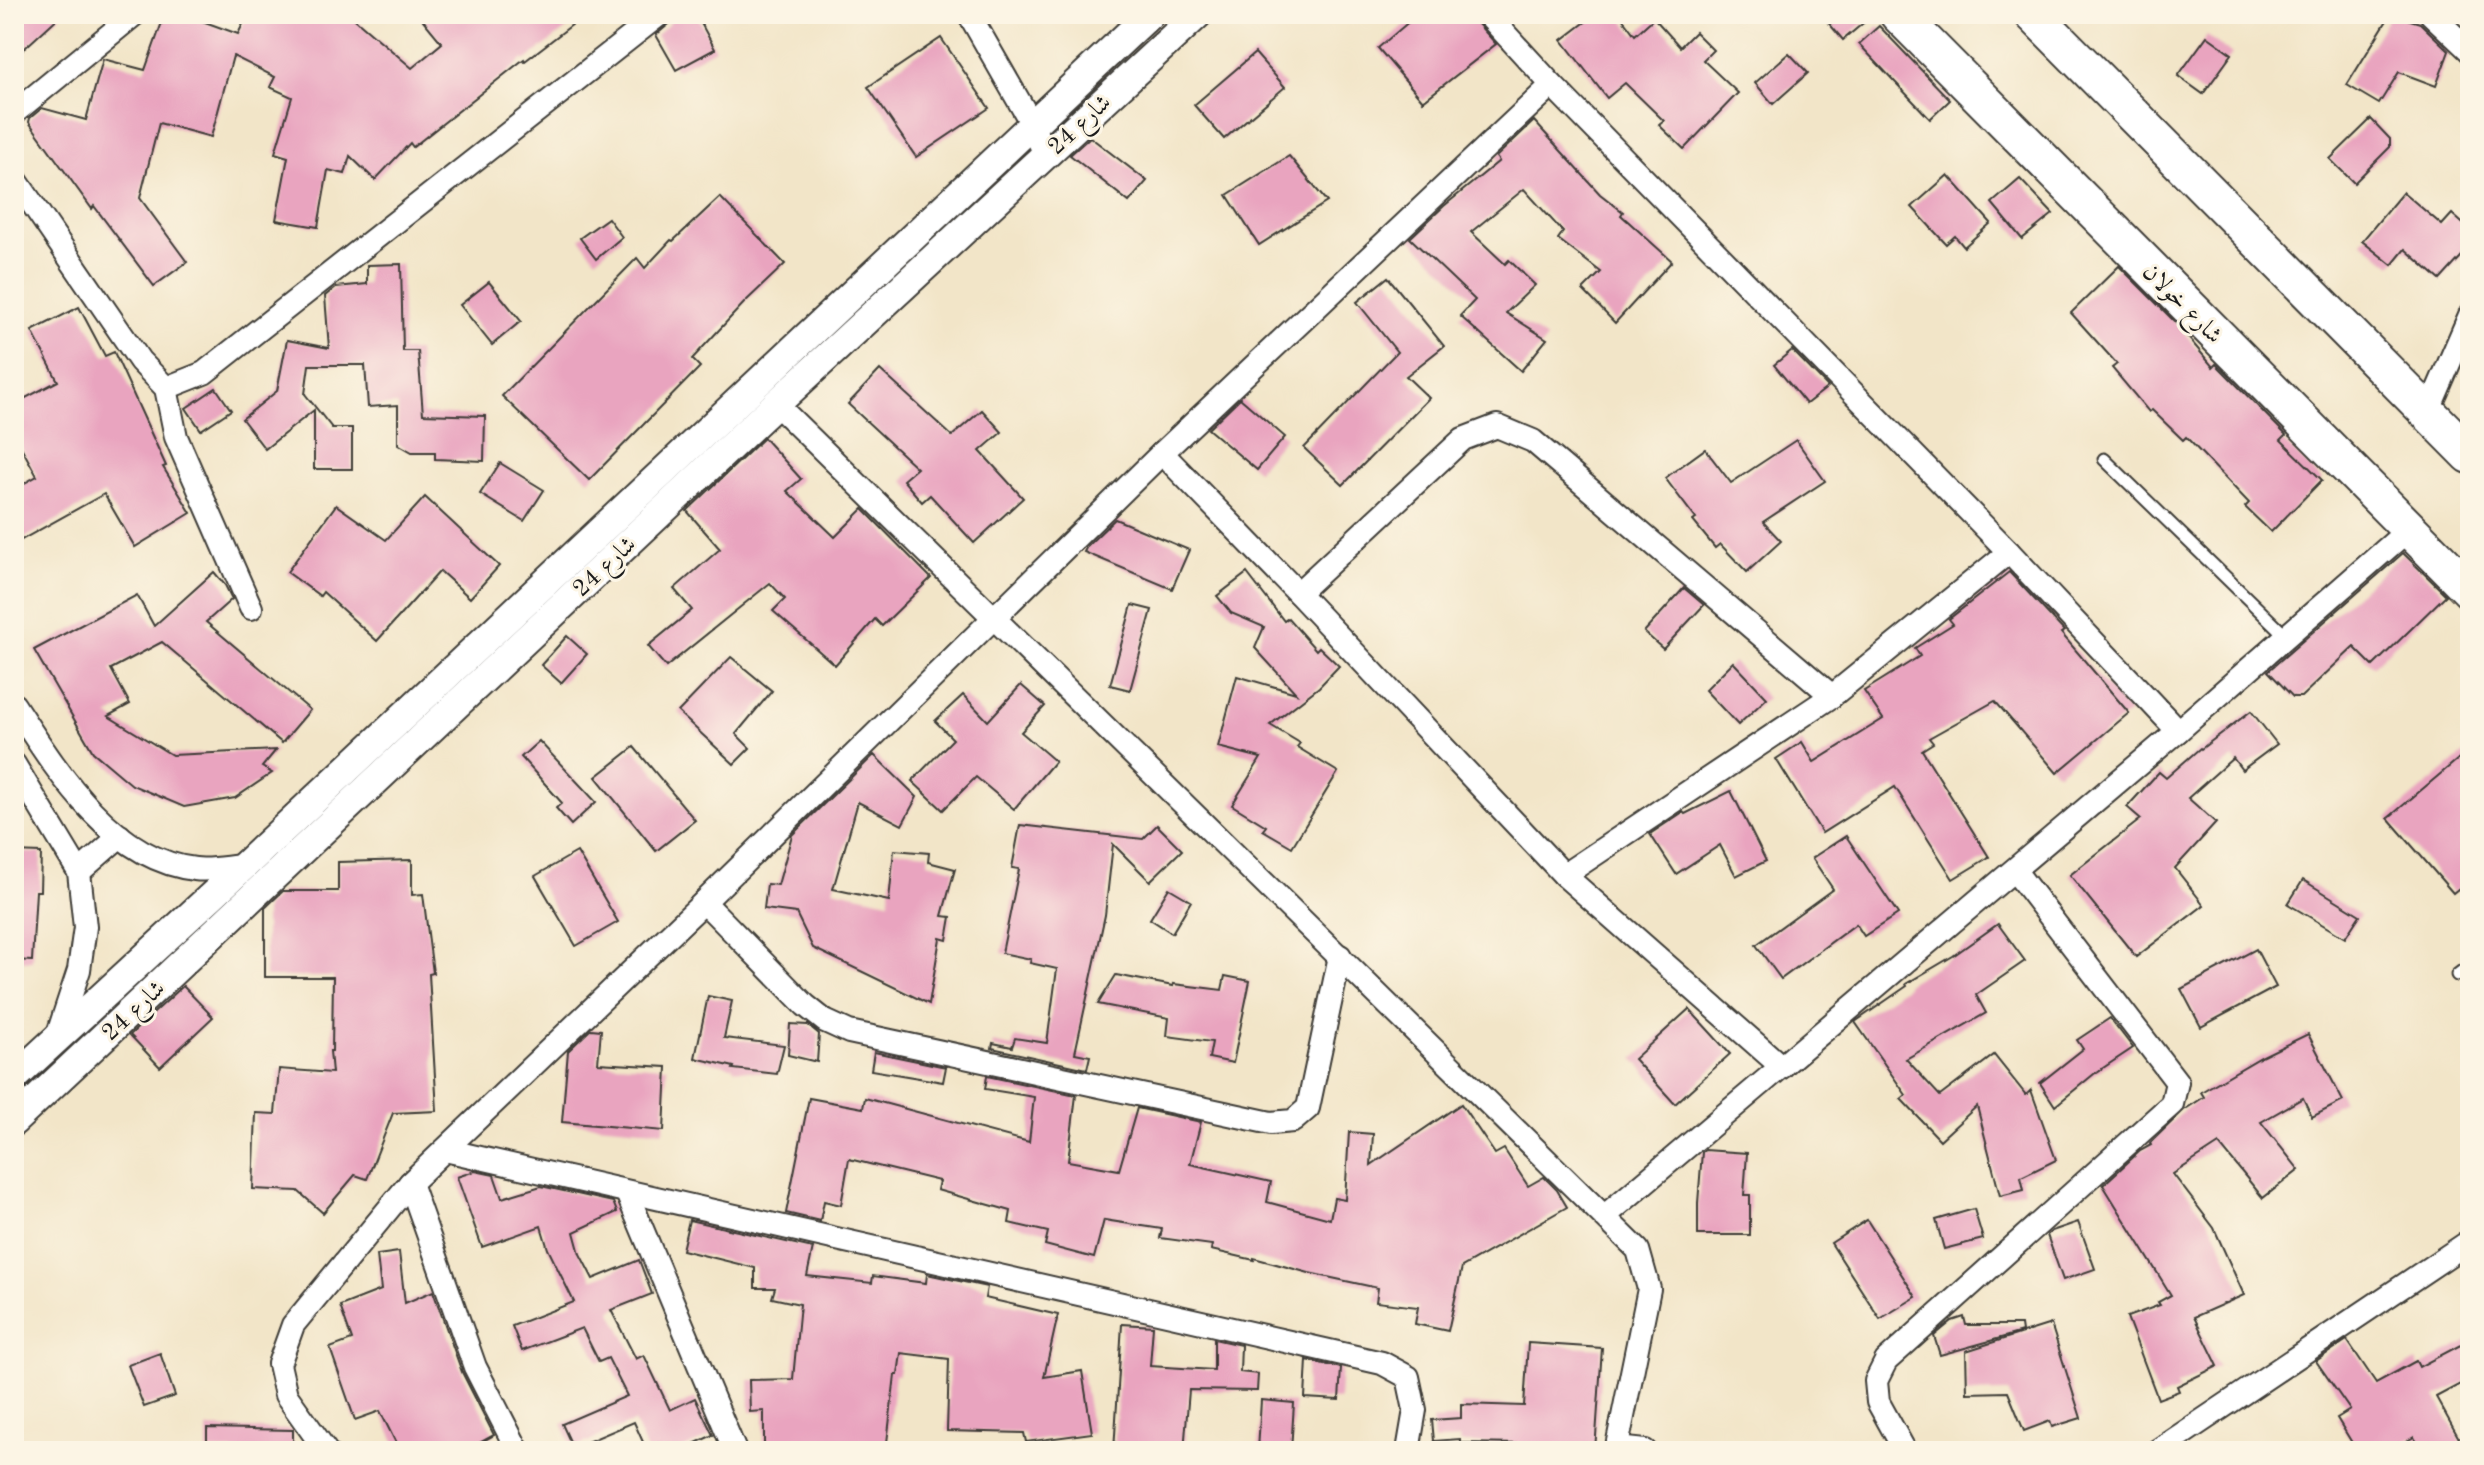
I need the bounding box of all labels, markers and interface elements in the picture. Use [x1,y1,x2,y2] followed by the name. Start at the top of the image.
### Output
[1044,91,1121,165] street label: شارع 24
[2133,260,2226,353] street label: شارع خولان
[569,533,646,607] street label: شارع 24
[98,977,175,1051] street label: شارع 24

